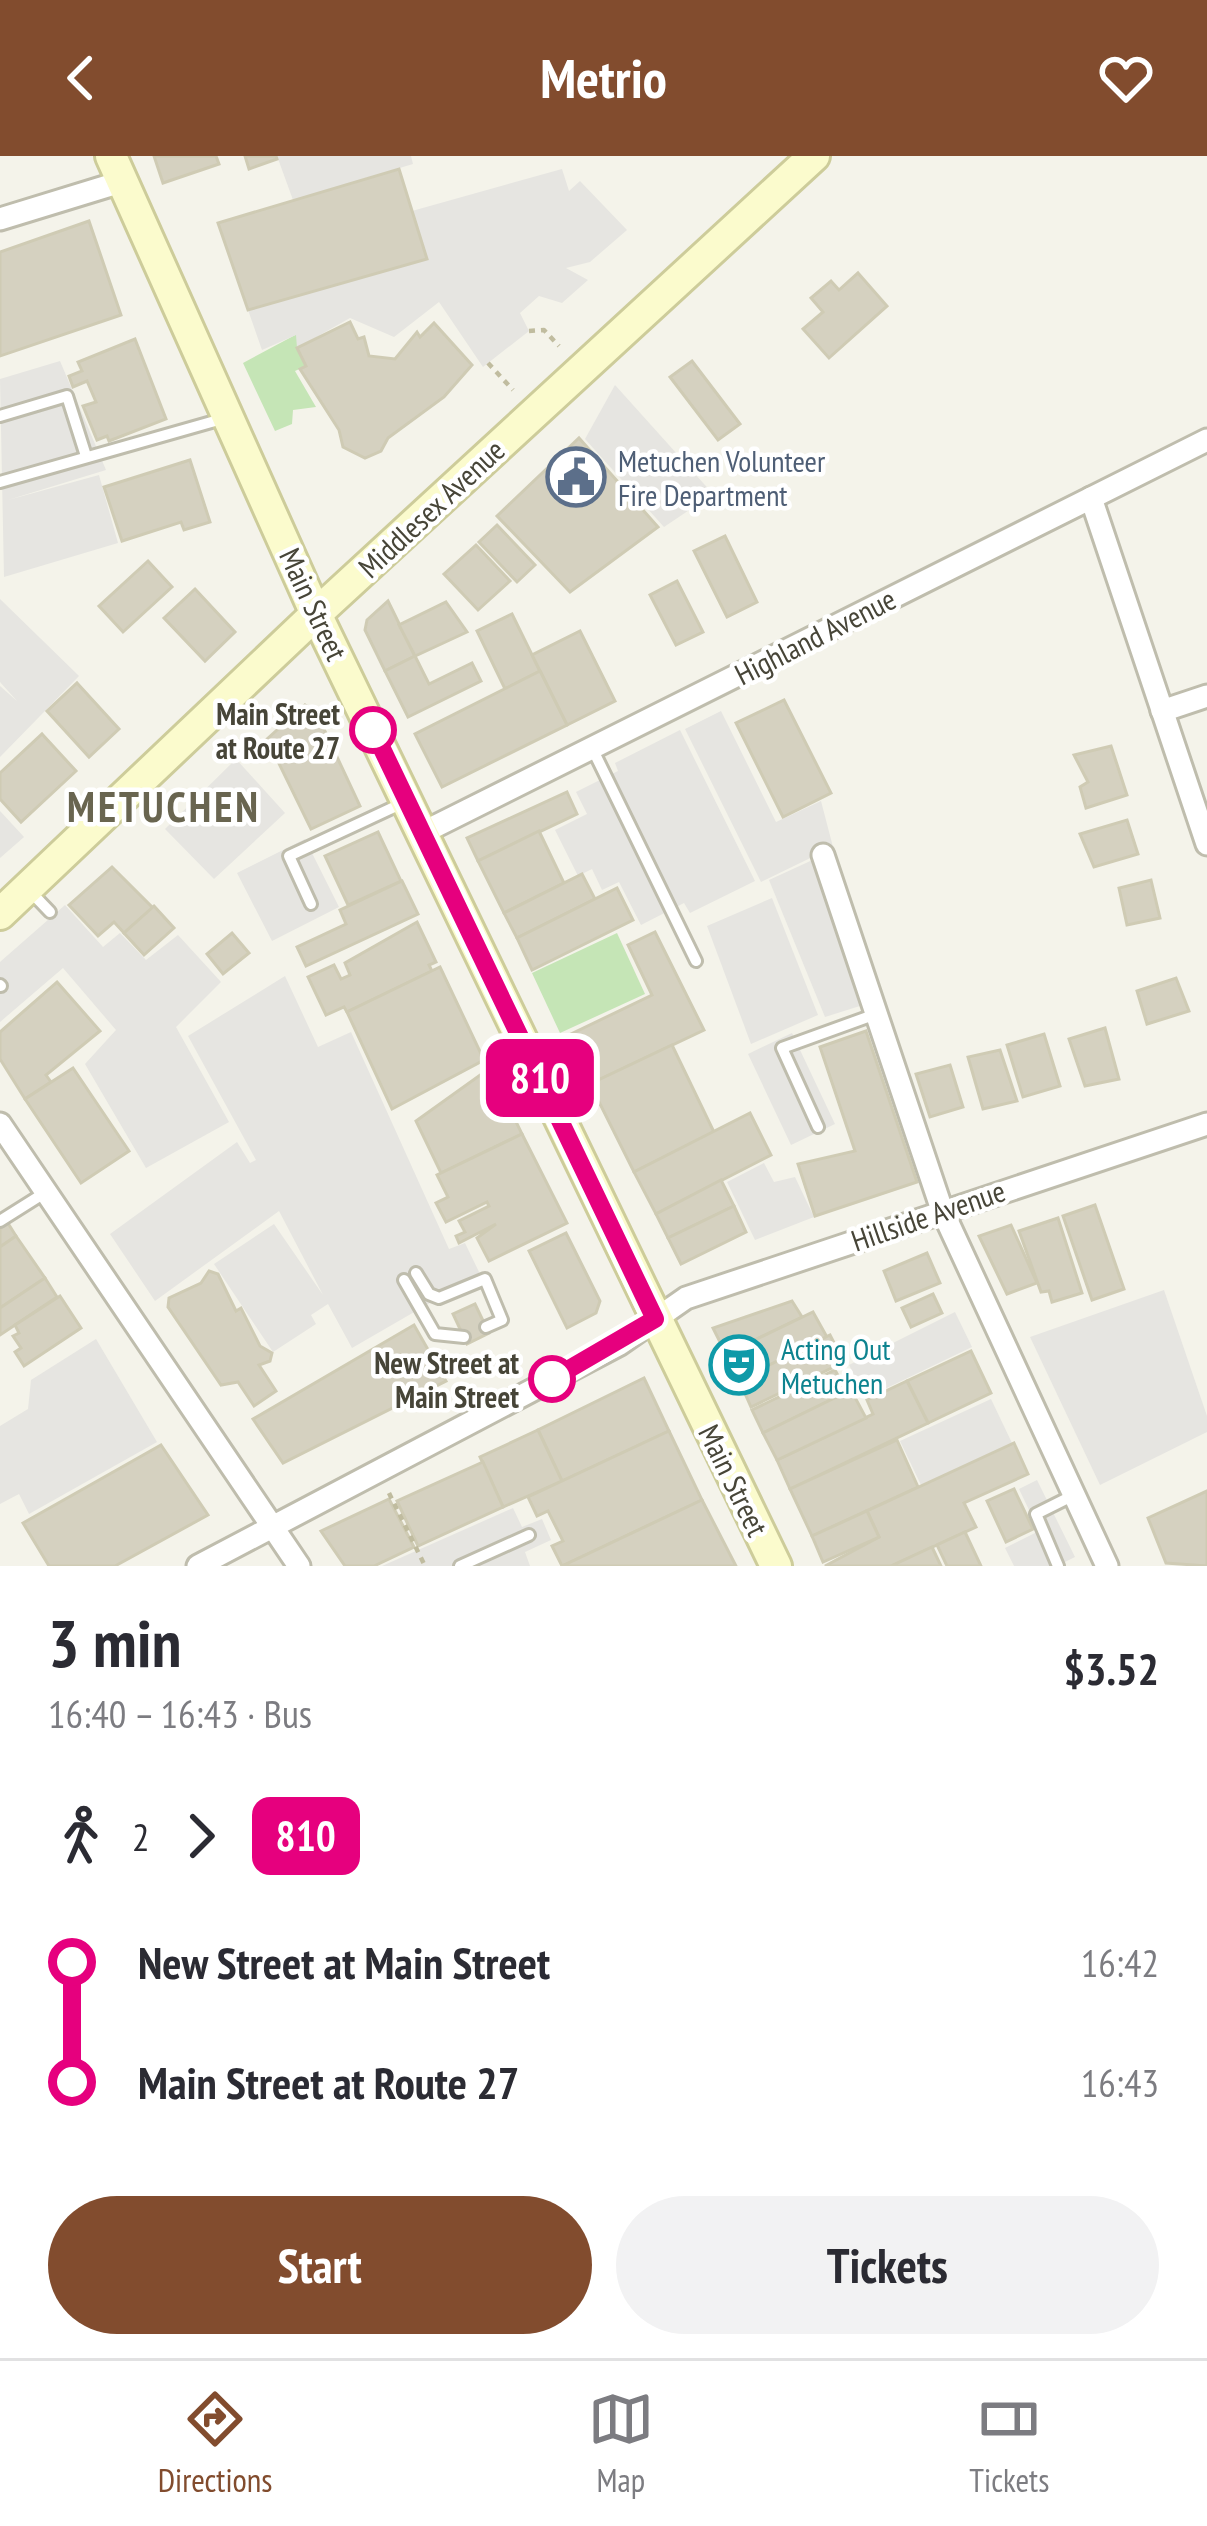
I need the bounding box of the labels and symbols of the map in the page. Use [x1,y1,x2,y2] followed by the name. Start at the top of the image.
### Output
[350,430,512,586] street label: Middlesex Avenue
[618,441,826,514] place label: Metuchen Volunteer Fire Department
[545,446,607,508] public building icon: Metuchen Volunteer Fire Department
[271,542,357,667] street label: Main Street
[728,579,902,693] street label: Highland Avenue
[216,694,340,767] place label: Main Street at Route 27
[351,708,395,752] marker: Main Street at Route 27
[67,779,261,834] district label: METUCHEN
[471,1039,609,1117] line badge: 810
[846,1171,1010,1259] street label: Hillside Avenue
[781,1329,891,1402] place label: Acting Out Metuchen
[708,1334,770,1396] theatre icon: Acting Out Metuchen
[374,1343,519,1416] place label: New Street at Main Street
[530,1357,574,1401] marker: New Street at Main Street
[690,1418,778,1543] street label: Main Street

